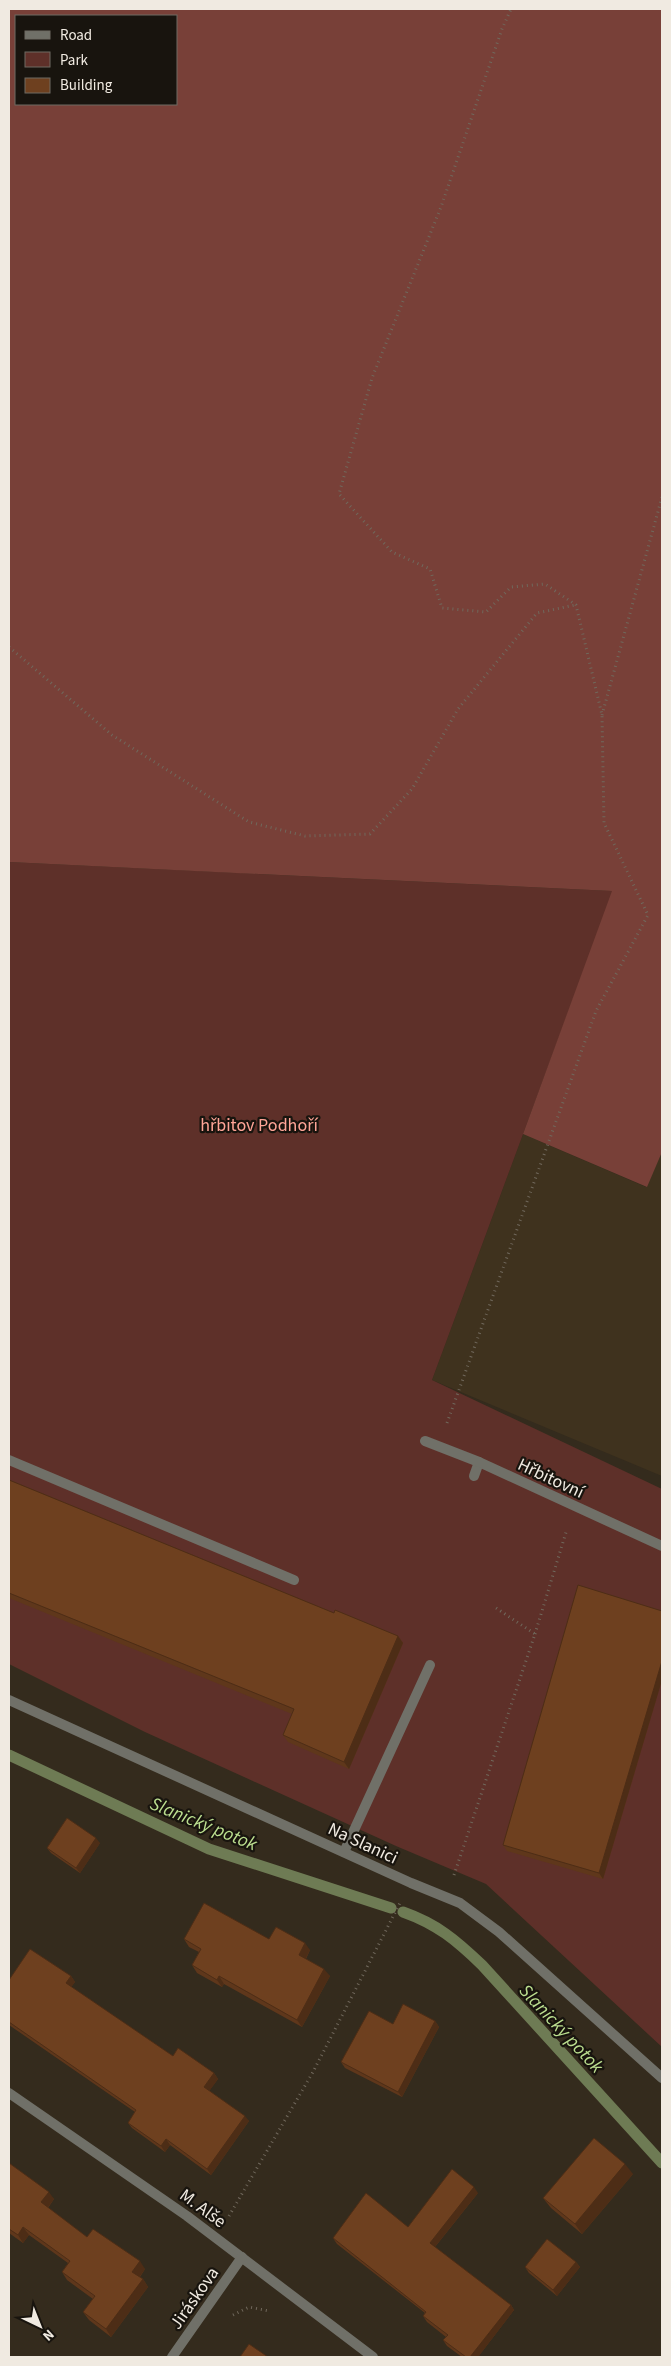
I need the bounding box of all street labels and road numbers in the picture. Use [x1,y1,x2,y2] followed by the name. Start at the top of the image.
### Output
[514,1452,589,1505] street label: Hřbitovní
[324,1816,402,1871] street label: Na Slanici
[174,2183,231,2234] street label: M. Alše
[164,2262,225,2334] street label: Jiráskova

